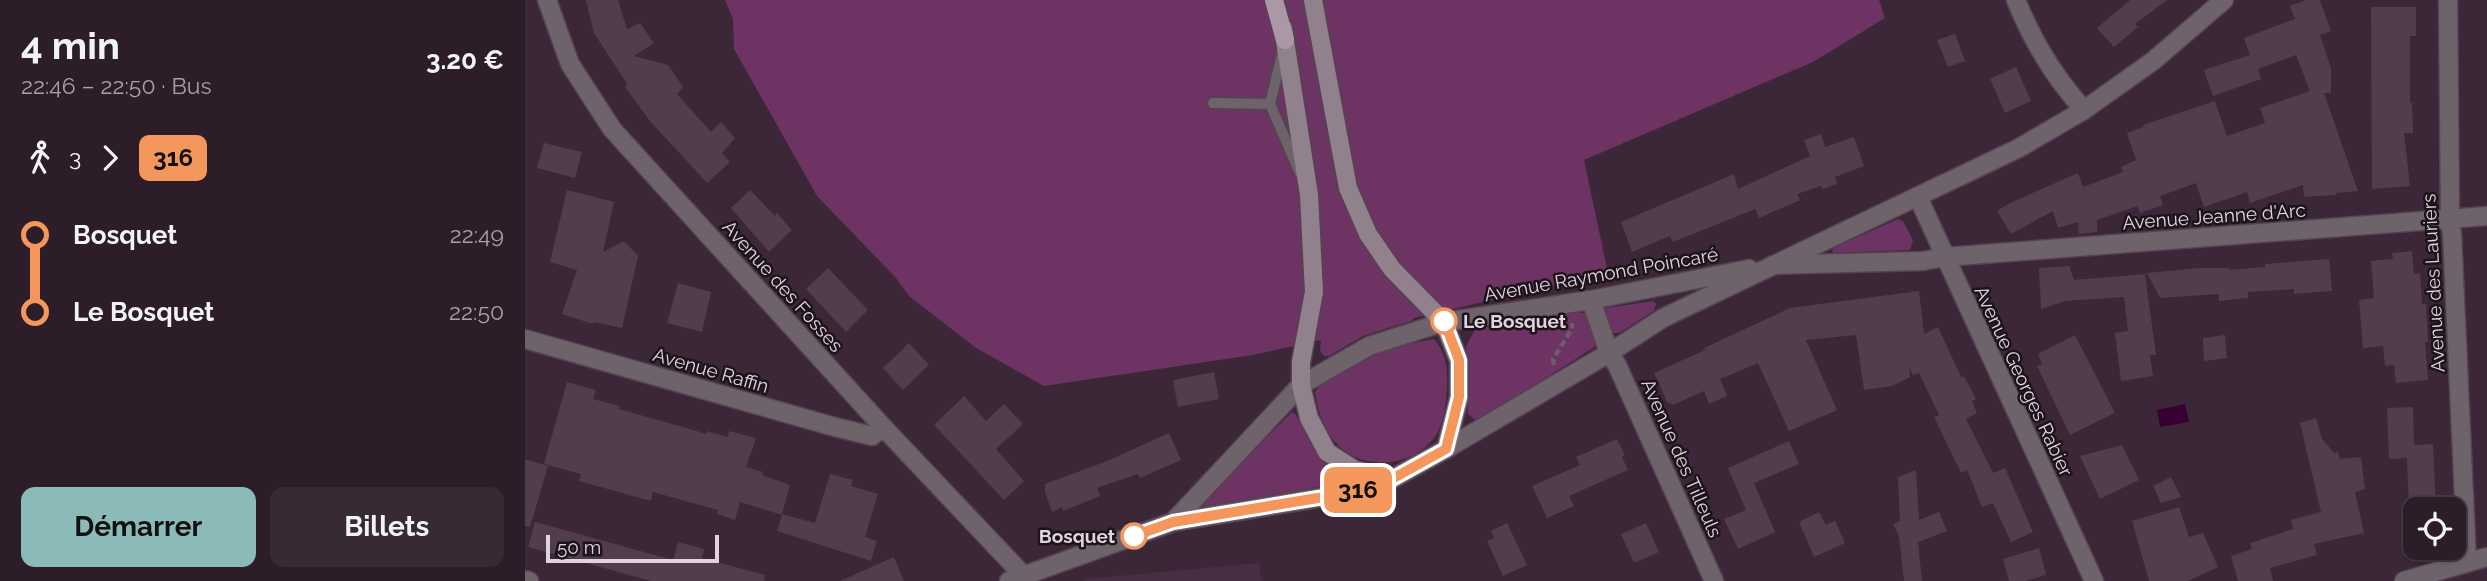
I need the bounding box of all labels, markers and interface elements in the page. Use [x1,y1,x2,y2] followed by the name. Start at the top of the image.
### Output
[21,23,120,68] text: 4 min
[426,45,504,75] text: 3.20 €
[21,72,212,99] text: 22:46 – 22:50 · Bus
[21,139,59,177] icon: walk
[91,139,129,177] icon: forward
[153,143,193,172] text: 316
[69,144,81,171] text: 3
[2417,193,2449,373] street label: Avenue des Lauriers
[2122,199,2306,233] street label: Avenue Jeanne d'Arc
[718,216,848,356] street label: Avenue des Fosses
[73,220,177,250] text: Bosquet
[450,221,504,248] text: 22:49
[1482,243,1720,305] street label: Avenue Raymond Poincaré
[1970,282,2078,480] street label: Avenue Georges Rabier
[73,297,214,327] text: Le Bosquet
[449,298,504,325] text: 22:50
[1431,308,1457,334] marker: Le Bosquet
[1463,310,1567,332] place label: Le Bosquet
[651,343,771,397] street label: Avenue Raffin
[1637,376,1727,540] street label: Avenue des Tilleuls
[1318,467,1398,513] line badge: 316
[1338,475,1378,504] text: 316
[21,487,256,567] button: Démarrer
[270,487,504,567] button: Billets
[2403,497,2466,560] map controls
[2403,497,2466,560] button: locate
[1121,523,1147,549] marker: Bosquet
[1039,525,1116,547] place label: Bosquet
[546,532,719,564] scale bar
[557,536,601,558] text: 50 m

